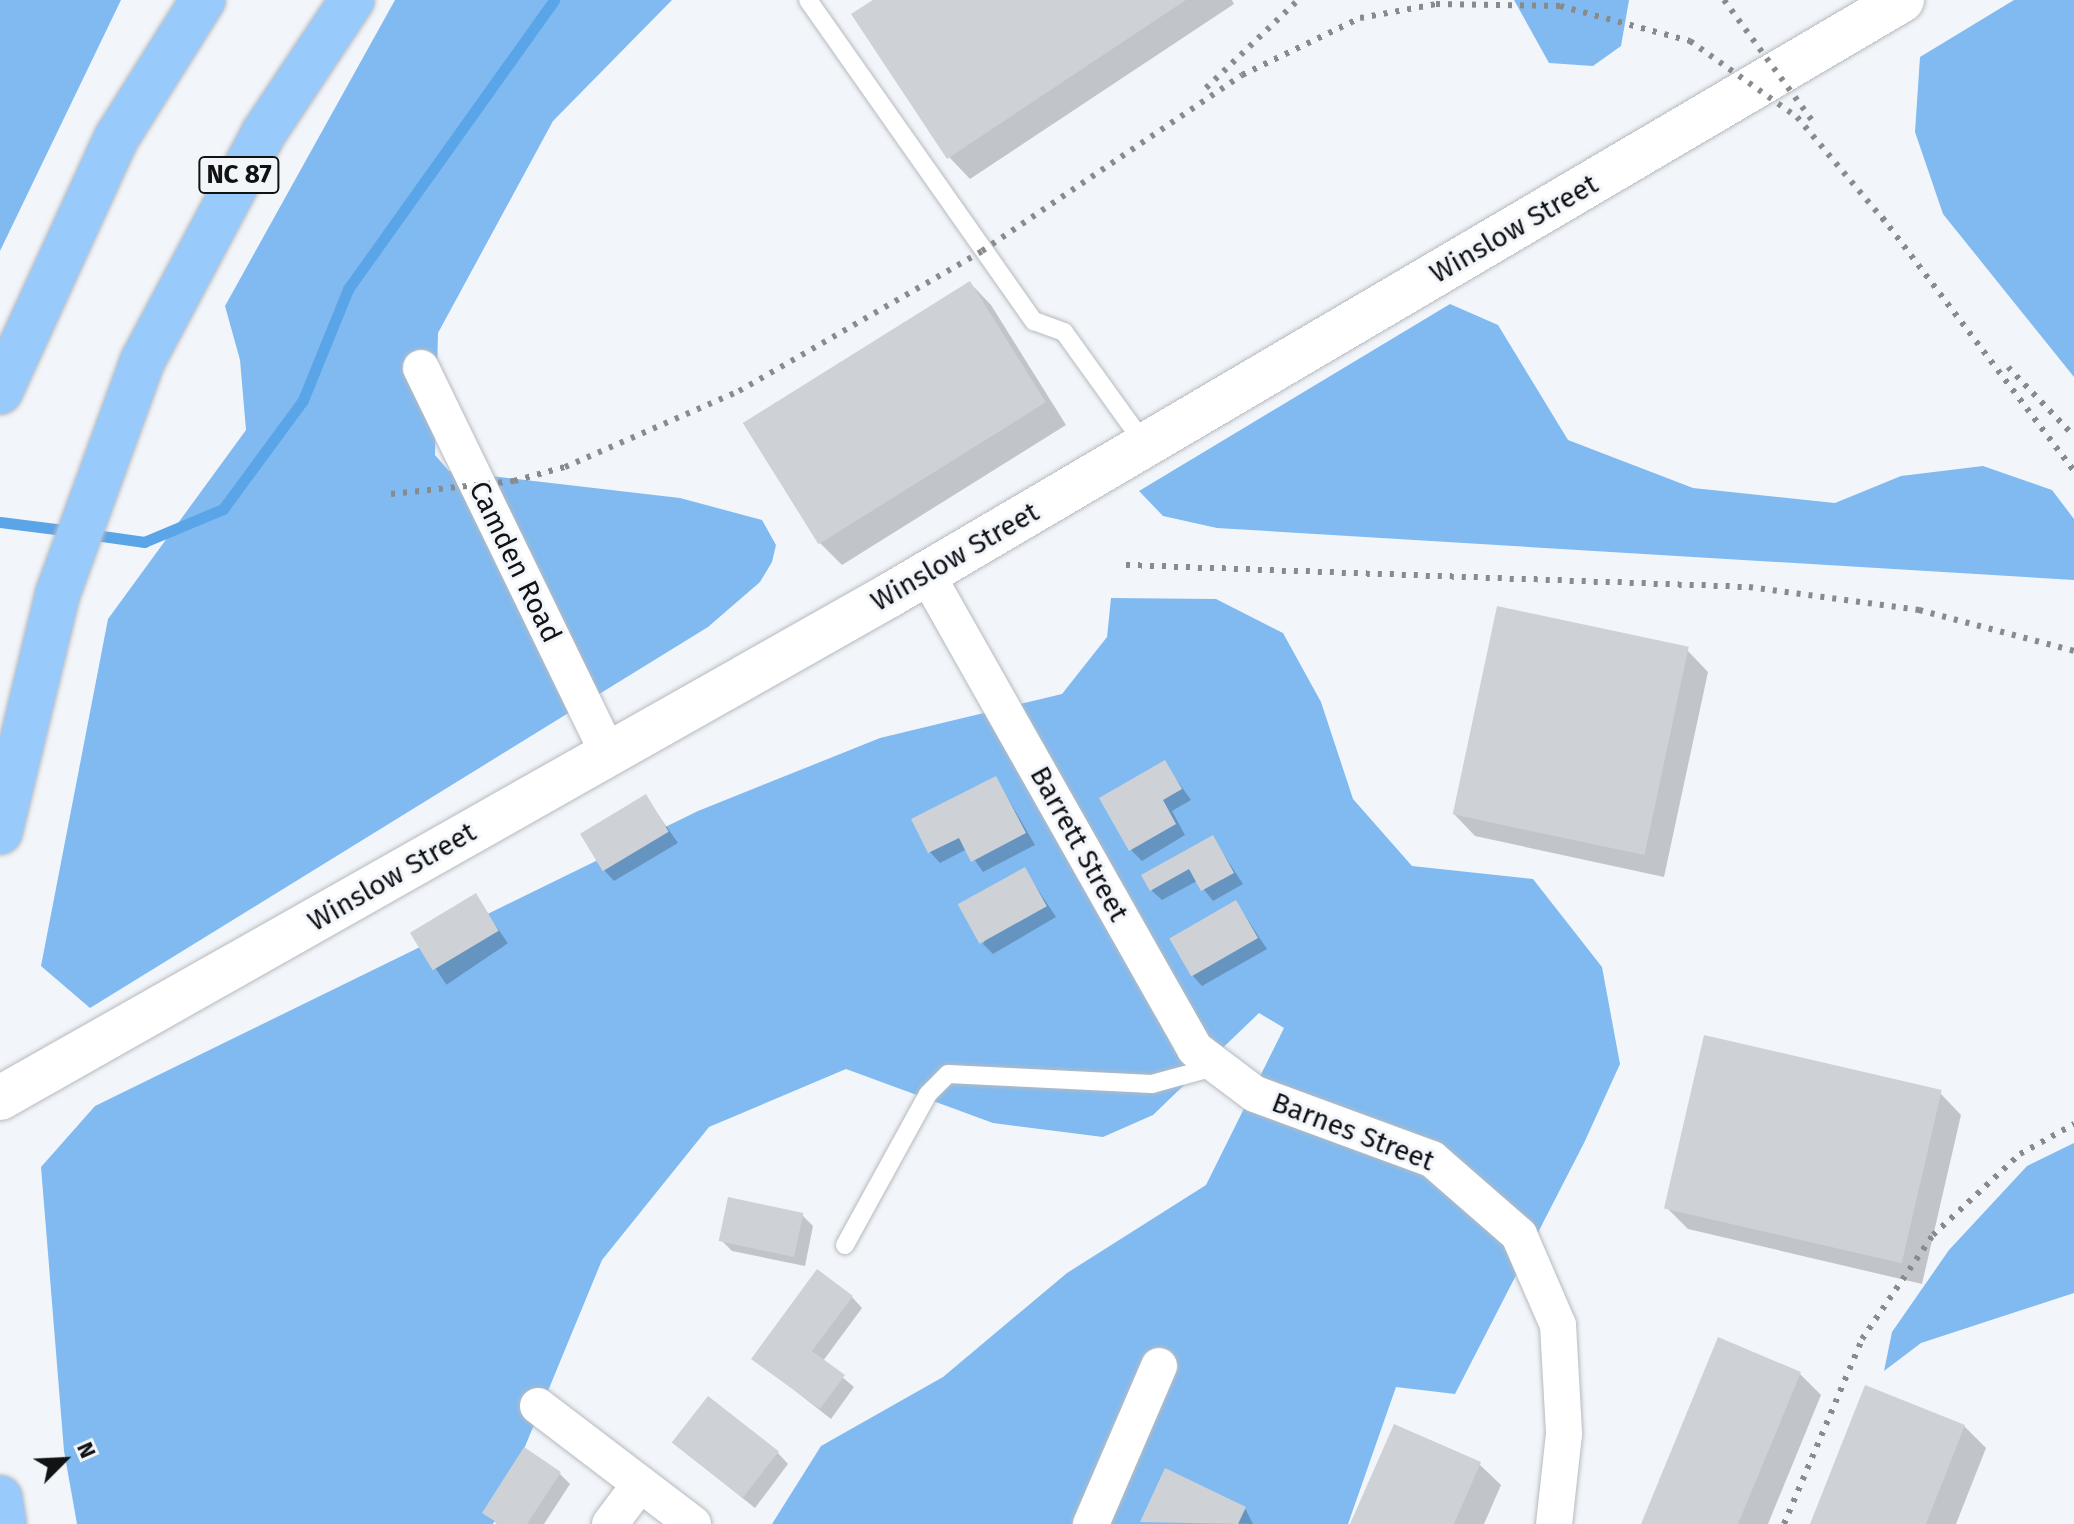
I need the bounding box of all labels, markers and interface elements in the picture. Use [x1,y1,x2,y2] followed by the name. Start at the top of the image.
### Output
[197,153,281,197] road number: NC 87
[1424,167,1604,291] street label: Winslow Street
[462,476,568,648] street label: Camden Road
[865,495,1045,619] street label: Winslow Street
[1023,761,1135,927] street label: Barrett Street
[302,815,482,939] street label: Winslow Street
[1267,1086,1439,1178] street label: Barnes Street
[24,1420,104,1500] north arrow
[71,1438,102,1462] text: N

